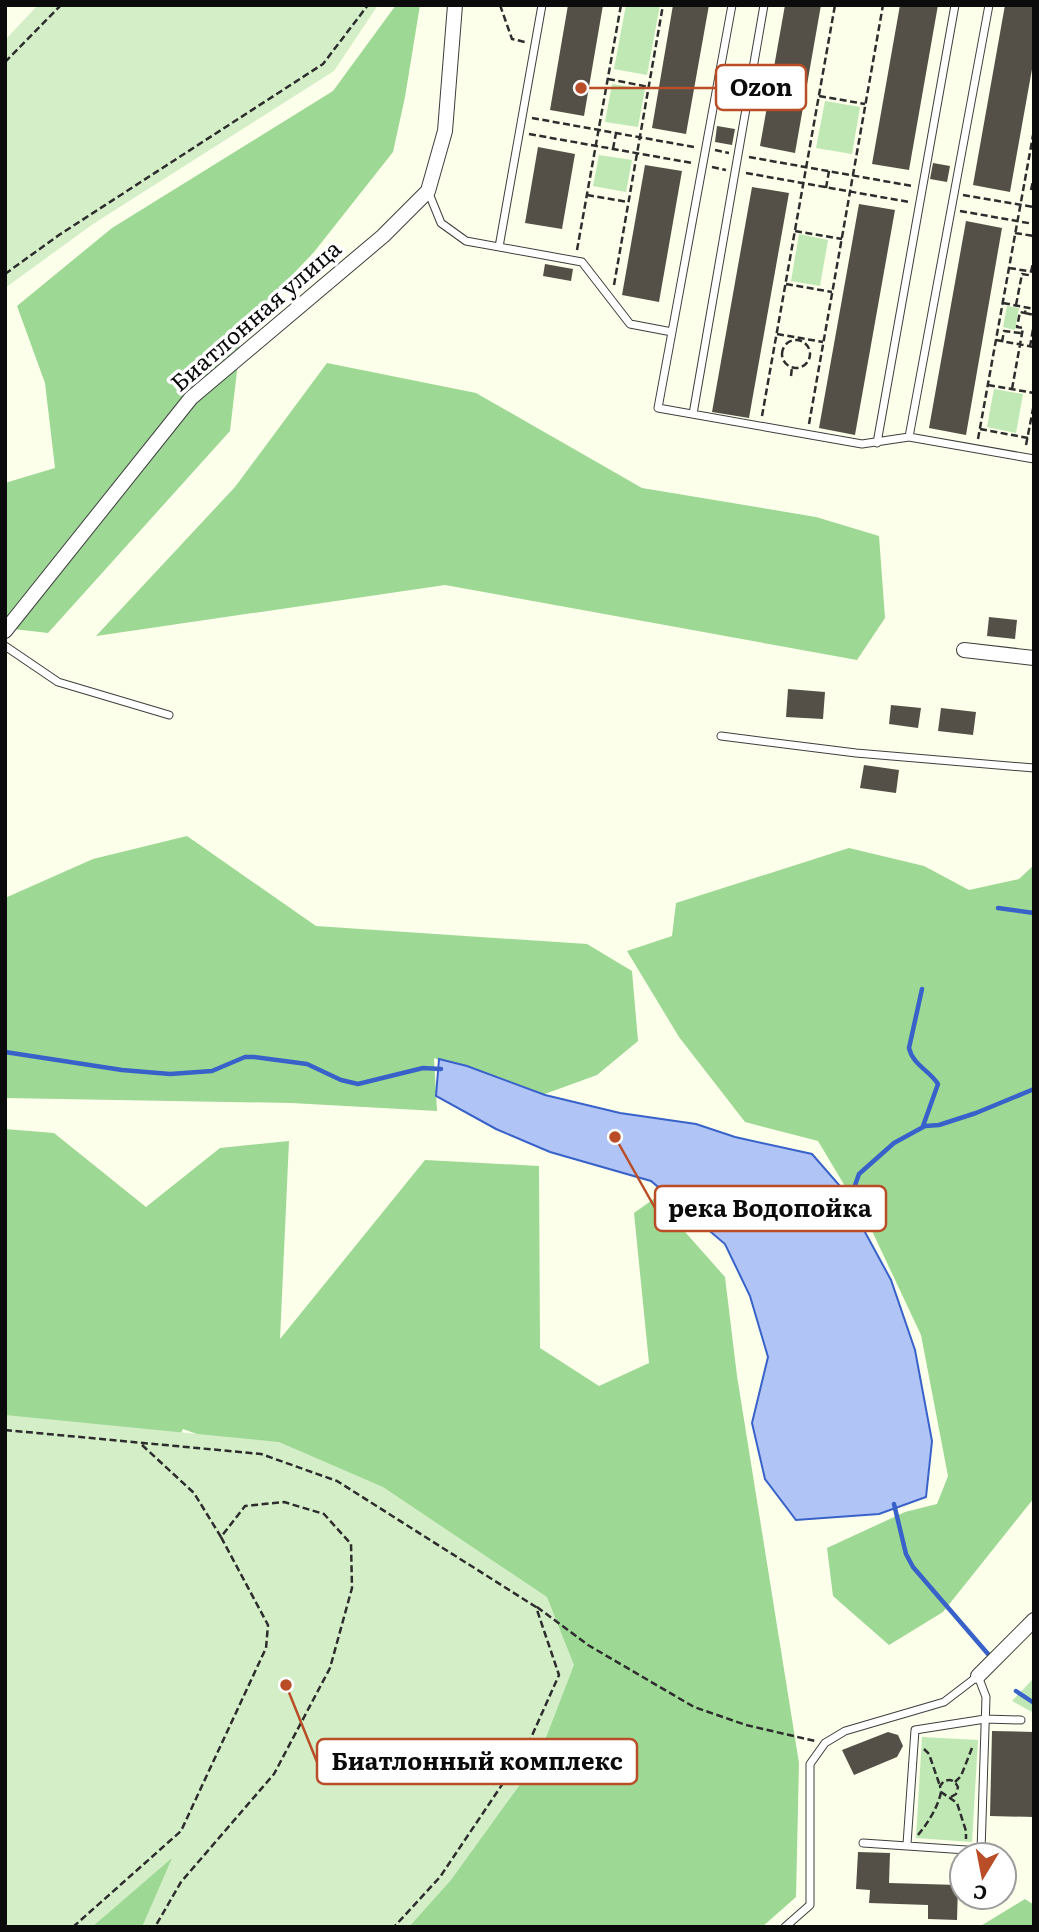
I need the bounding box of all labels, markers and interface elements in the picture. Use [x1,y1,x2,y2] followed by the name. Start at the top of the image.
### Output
[716,65,806,110] callout: Ozon
[730,68,793,103] text: Ozon
[162,230,348,398] street label: Биатлонная улица
[655,1186,886,1231] callout: река Водопойка
[668,1189,872,1224] text: река Водопойка
[317,1739,637,1784] callout: Биатлонный комплекс
[331,1742,623,1777] text: Биатлонный комплекс
[948,1841,1018,1911] north arrow
[971,1879,989,1909] text: С

